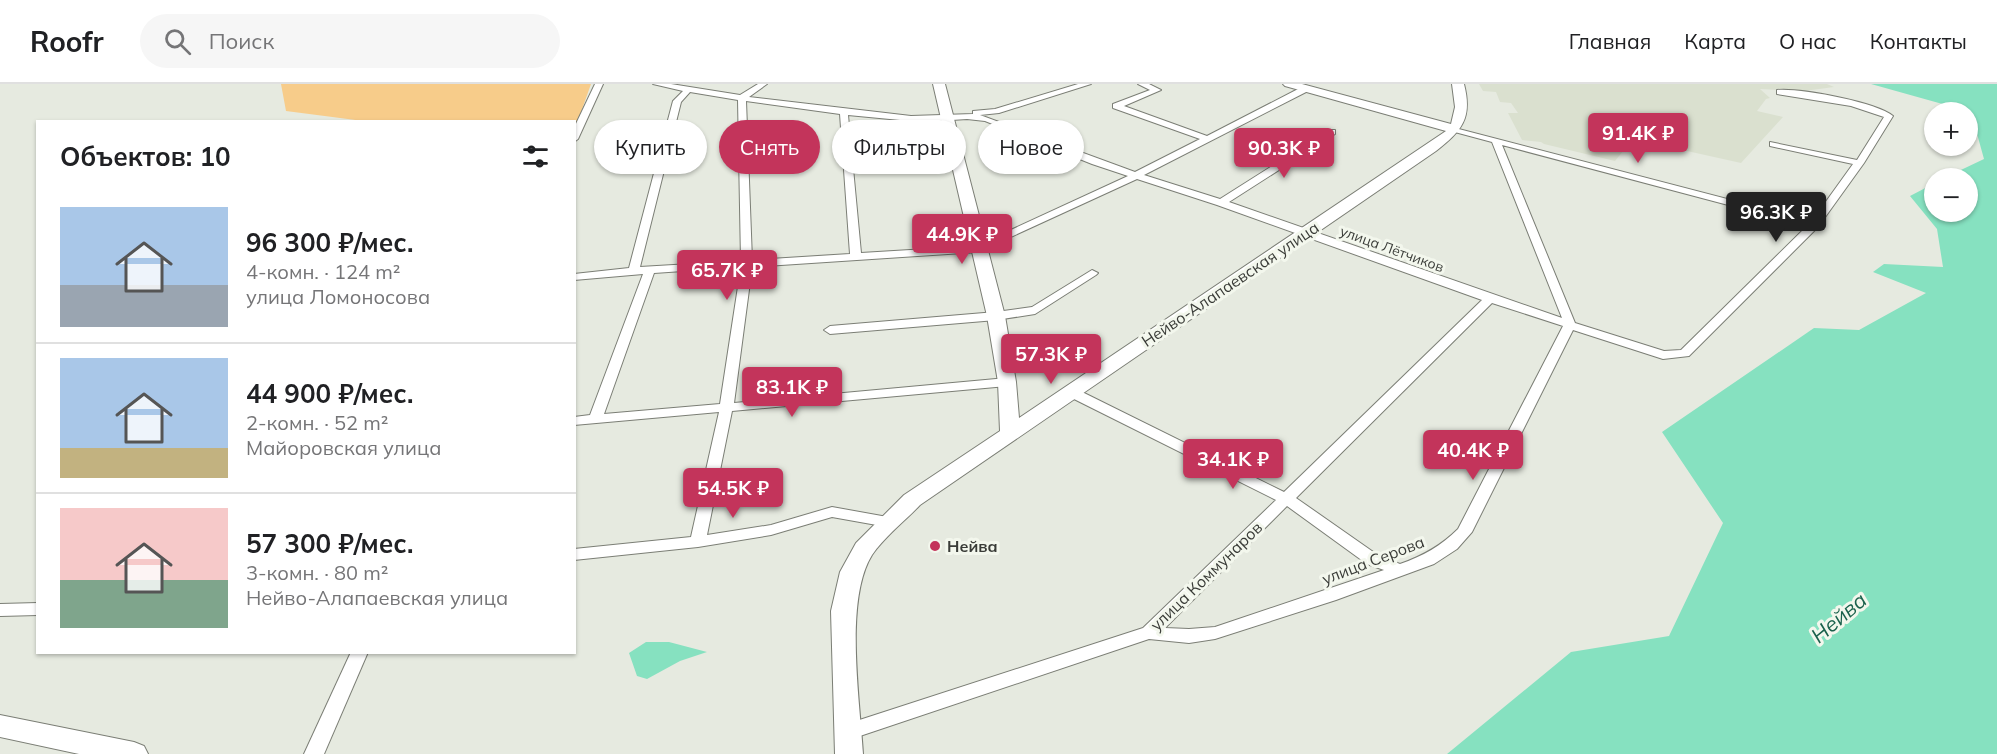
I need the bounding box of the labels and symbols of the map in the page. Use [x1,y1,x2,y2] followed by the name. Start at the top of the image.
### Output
[1583,113,1693,164] pin: 91.4K ₽
[1229,128,1339,179] pin: 90.3K ₽
[1721,192,1831,243] pin: 96.3K ₽
[907,214,1017,265] pin: 44.9K ₽
[1137,217,1323,351] street label: Нейво-Алапаевская улица
[1338,222,1446,276] street label: улица Лётчиков
[672,250,782,301] pin: 65.7K ₽
[996,334,1106,385] pin: 57.3K ₽
[737,367,847,418] pin: 83.1K ₽
[1418,430,1528,481] pin: 40.4K ₽
[1178,439,1288,490] pin: 34.1K ₽
[678,468,788,519] pin: 54.5K ₽
[1146,517,1266,635] street label: улица Коммунаров
[1319,531,1427,589] street label: улица Серова
[947,536,998,556] place label: Нейва
[928,539,942,553] marker: Нейва
[1805,586,1872,648] water label: Нейва

